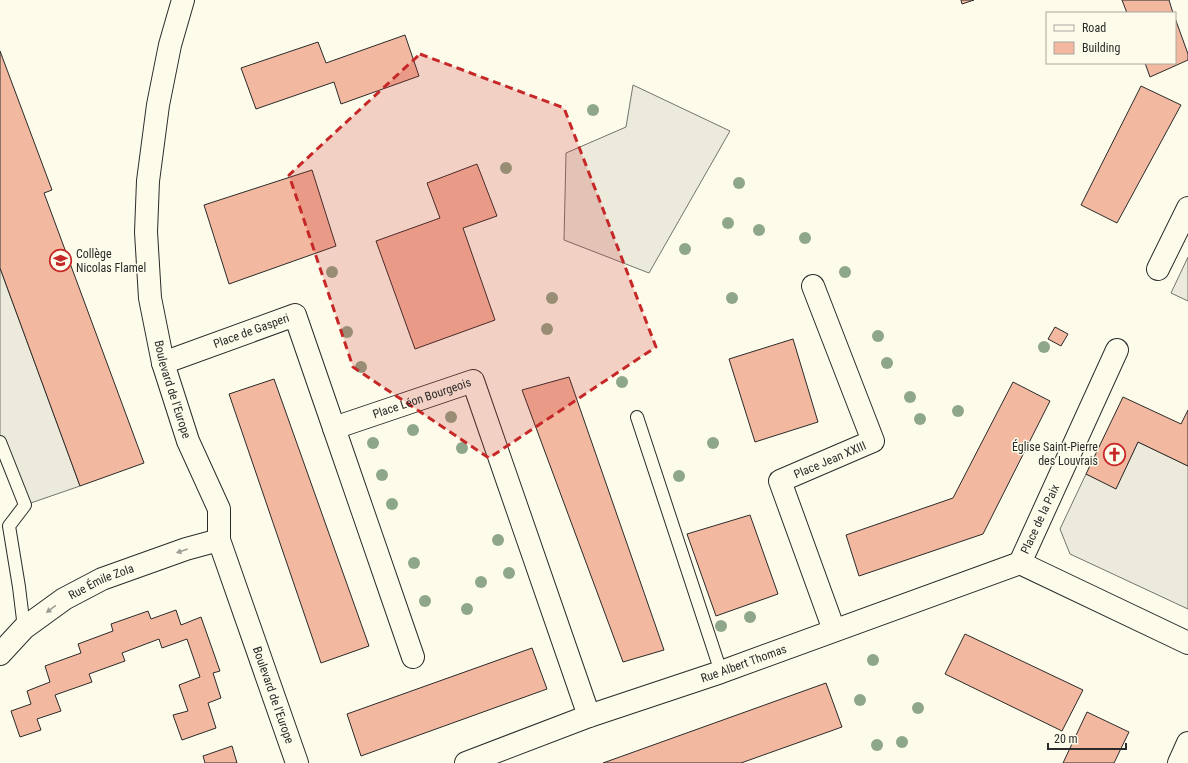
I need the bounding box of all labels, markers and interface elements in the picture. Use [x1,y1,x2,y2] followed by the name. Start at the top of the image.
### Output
[1046,12,1176,64] legend
[1082,21,1106,35] text: Road
[1082,41,1120,55] text: Building
[76,247,146,275] place label: Collège Nicolas Flamel
[47,248,73,274] school or university icon: Collège Nicolas Flamel
[211,311,291,351] street label: Place de Gasperi
[152,339,194,441] street label: Boulevard de l'Europe
[371,375,473,421] street label: Place Léon Bourgeois
[792,439,868,481] street label: Place Jean XXIII
[1012,439,1098,468] place label: Église Saint-Pierre des Louvrais
[1101,441,1127,467] church icon: Église Saint-Pierre des Louvrais
[1018,482,1062,556] street label: Place de la Paix
[176,548,188,554] one-way arrow
[66,561,136,602] street label: Rue Émile Zola
[46,604,56,612] one-way arrow
[699,642,789,685] street label: Rue Albert Thomas
[250,645,297,746] street label: Boulevard de l'Europe
[1048,725,1126,751] scale bar
[1054,732,1078,746] text: 20 m

